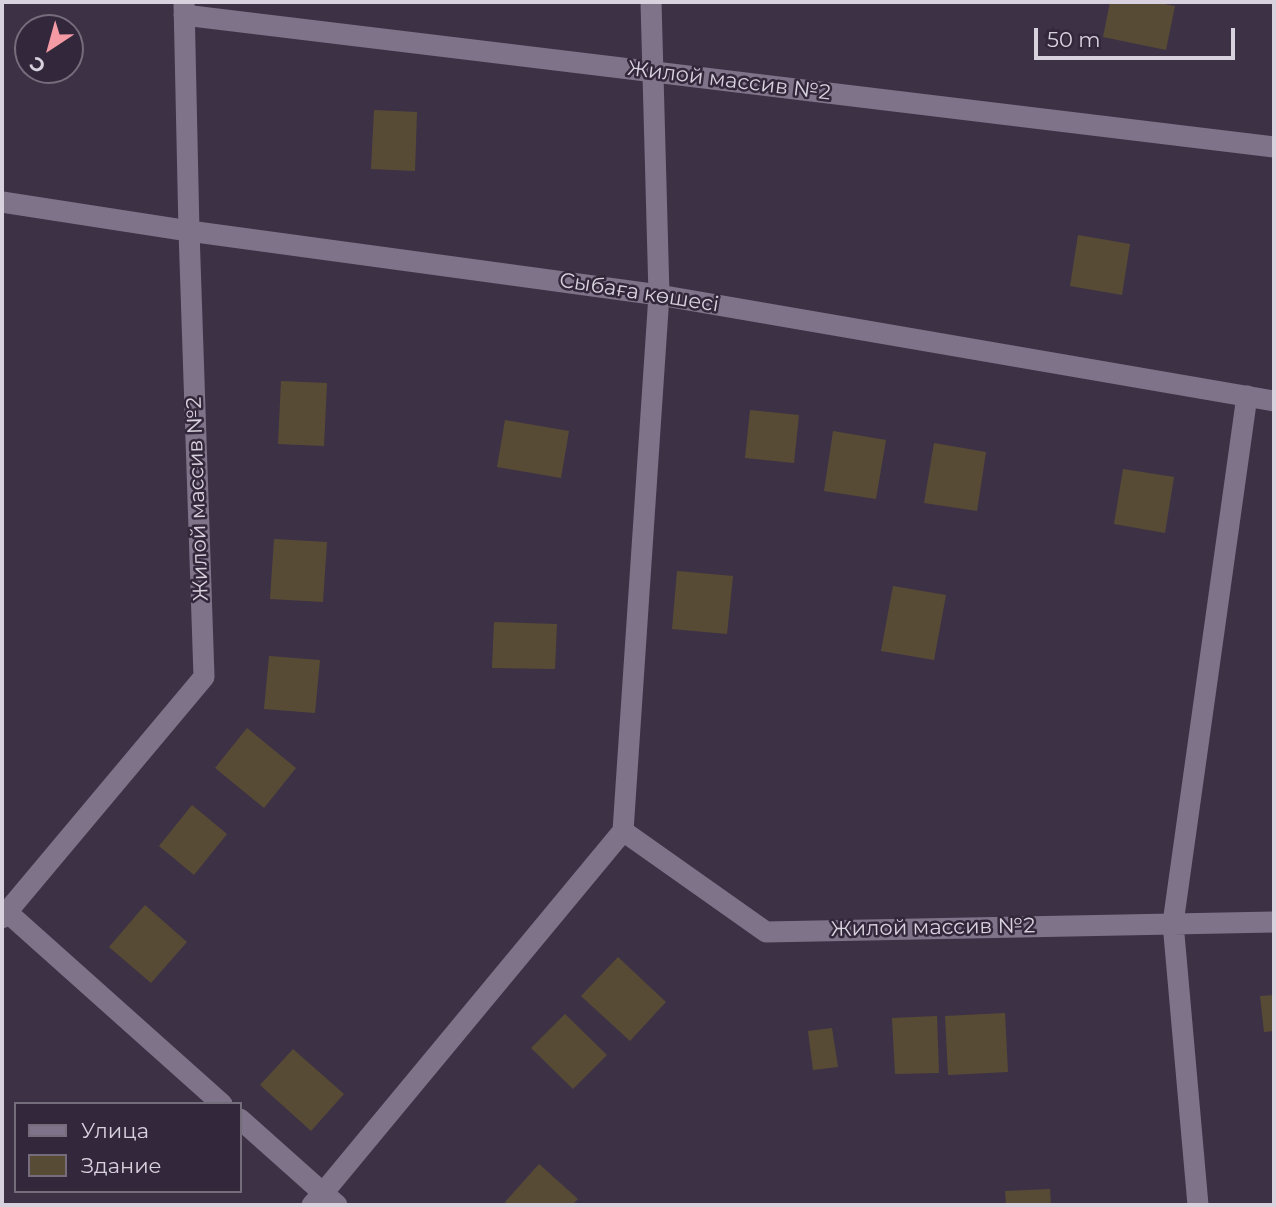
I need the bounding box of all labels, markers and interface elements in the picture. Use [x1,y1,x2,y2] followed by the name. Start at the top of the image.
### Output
[14,14,84,84] north arrow
[1038,14,1239,58] scale bar
[1047,27,1101,52] text: 50 m
[25,51,50,78] text: С
[626,56,832,106] street label: Жилой массив №2
[558,268,720,318] street label: Сыбаға көшесі
[182,396,214,602] street label: Жилой массив №2
[830,914,1036,942] street label: Жилой массив №2
[14,1102,242,1193] legend
[81,1118,149,1143] text: Улица
[81,1153,162,1178] text: Здание

